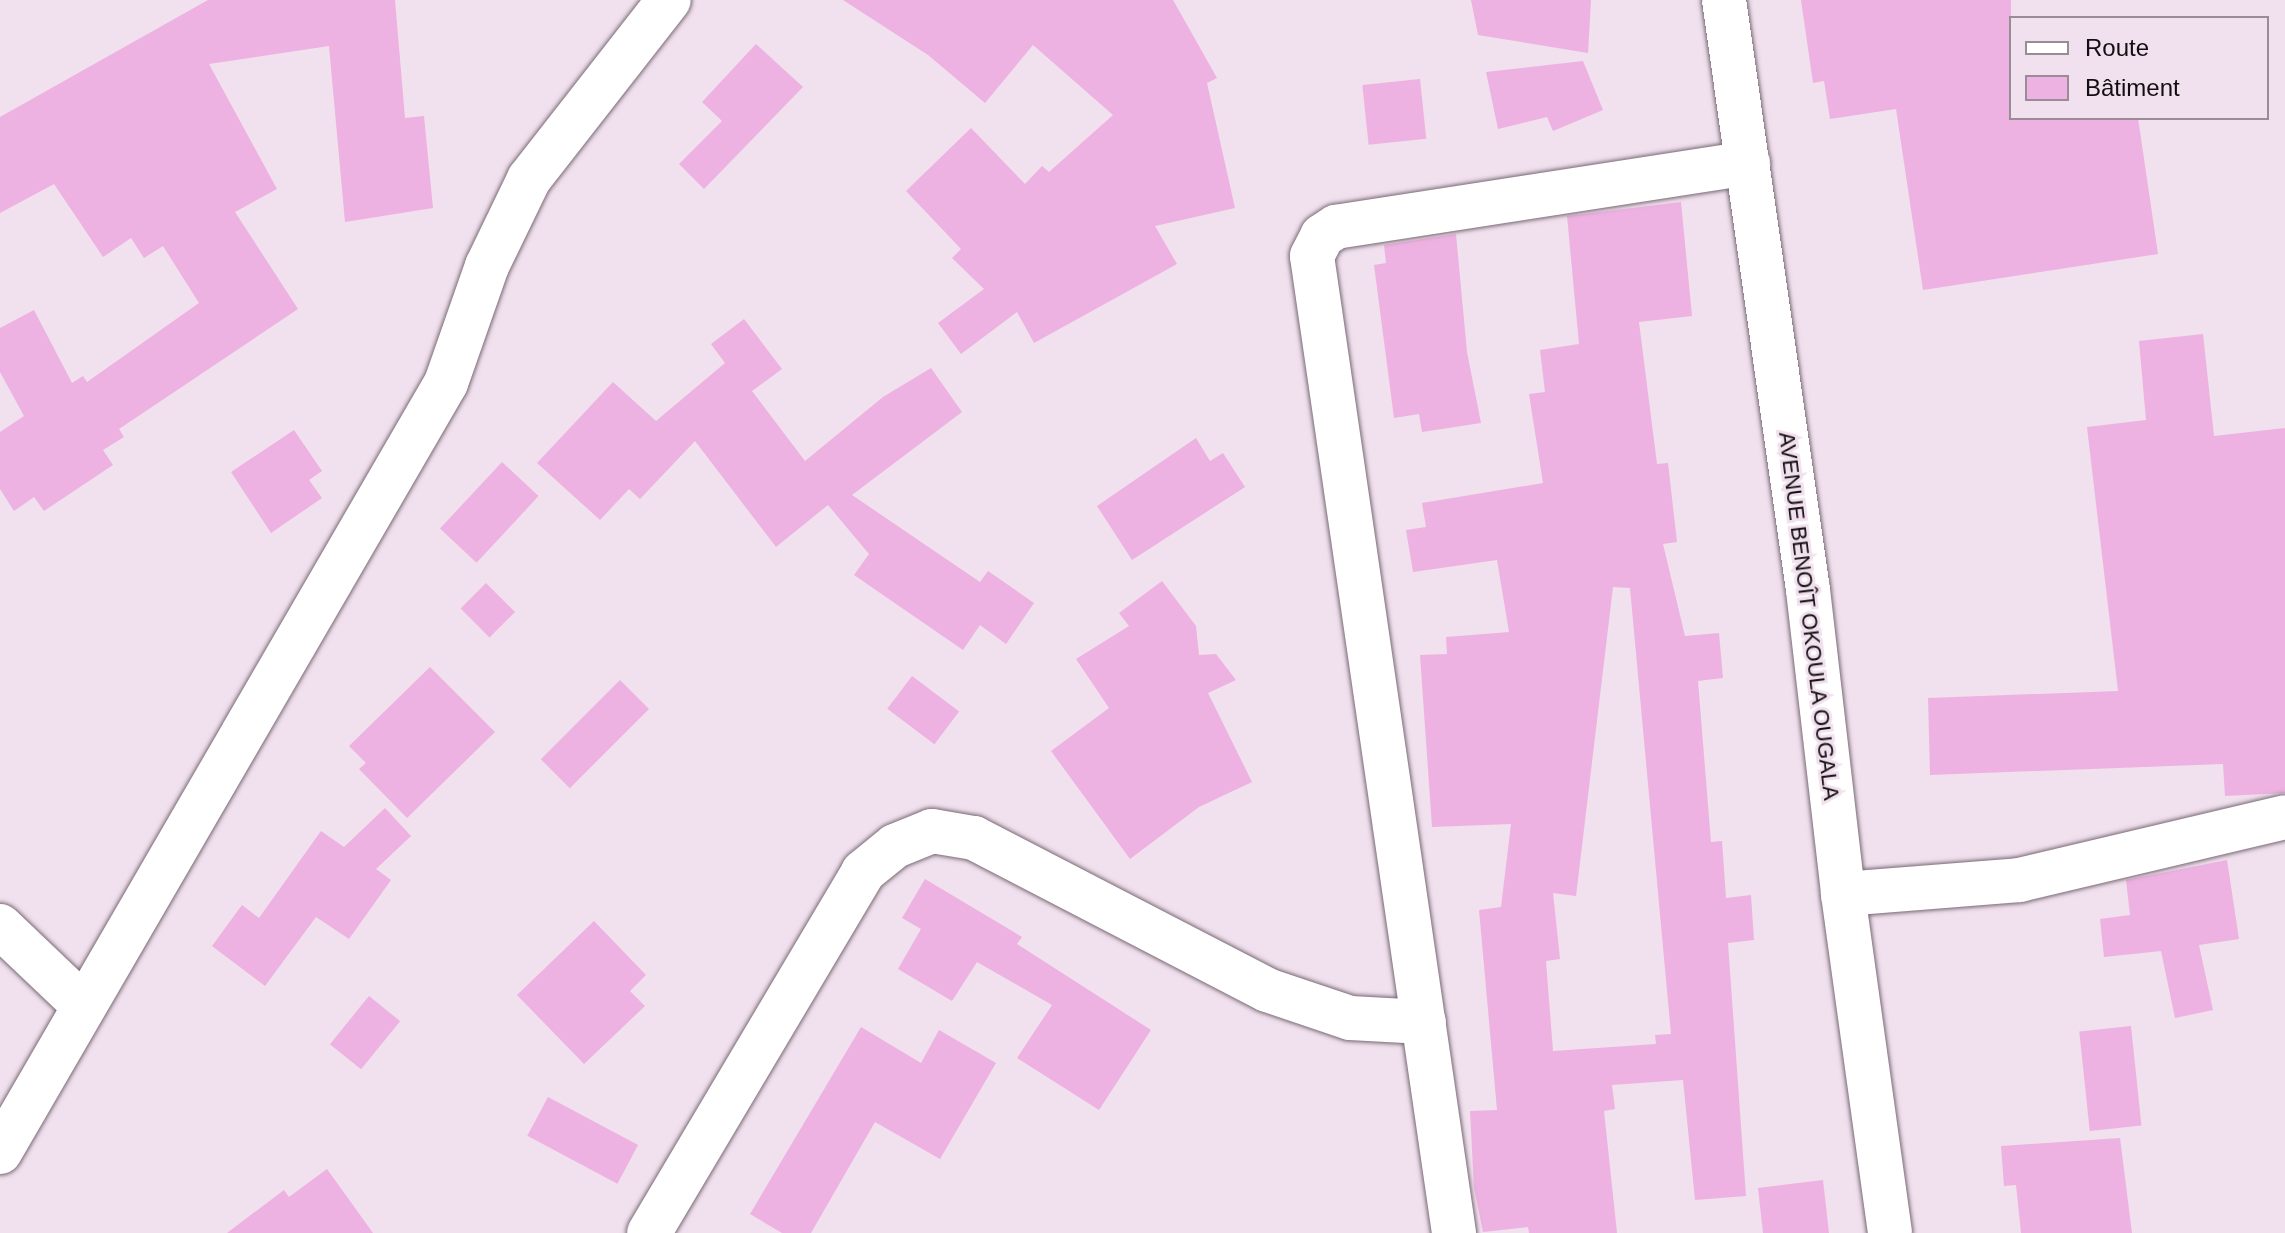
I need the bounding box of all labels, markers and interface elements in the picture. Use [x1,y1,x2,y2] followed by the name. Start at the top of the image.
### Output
[2009,16,2269,120] legend
[2085,34,2149,61] text: Route
[2085,74,2180,101] text: Bâtiment
[1773,430,1845,802] street label: AVENUE BENOÎT OKOULA OUGALA

